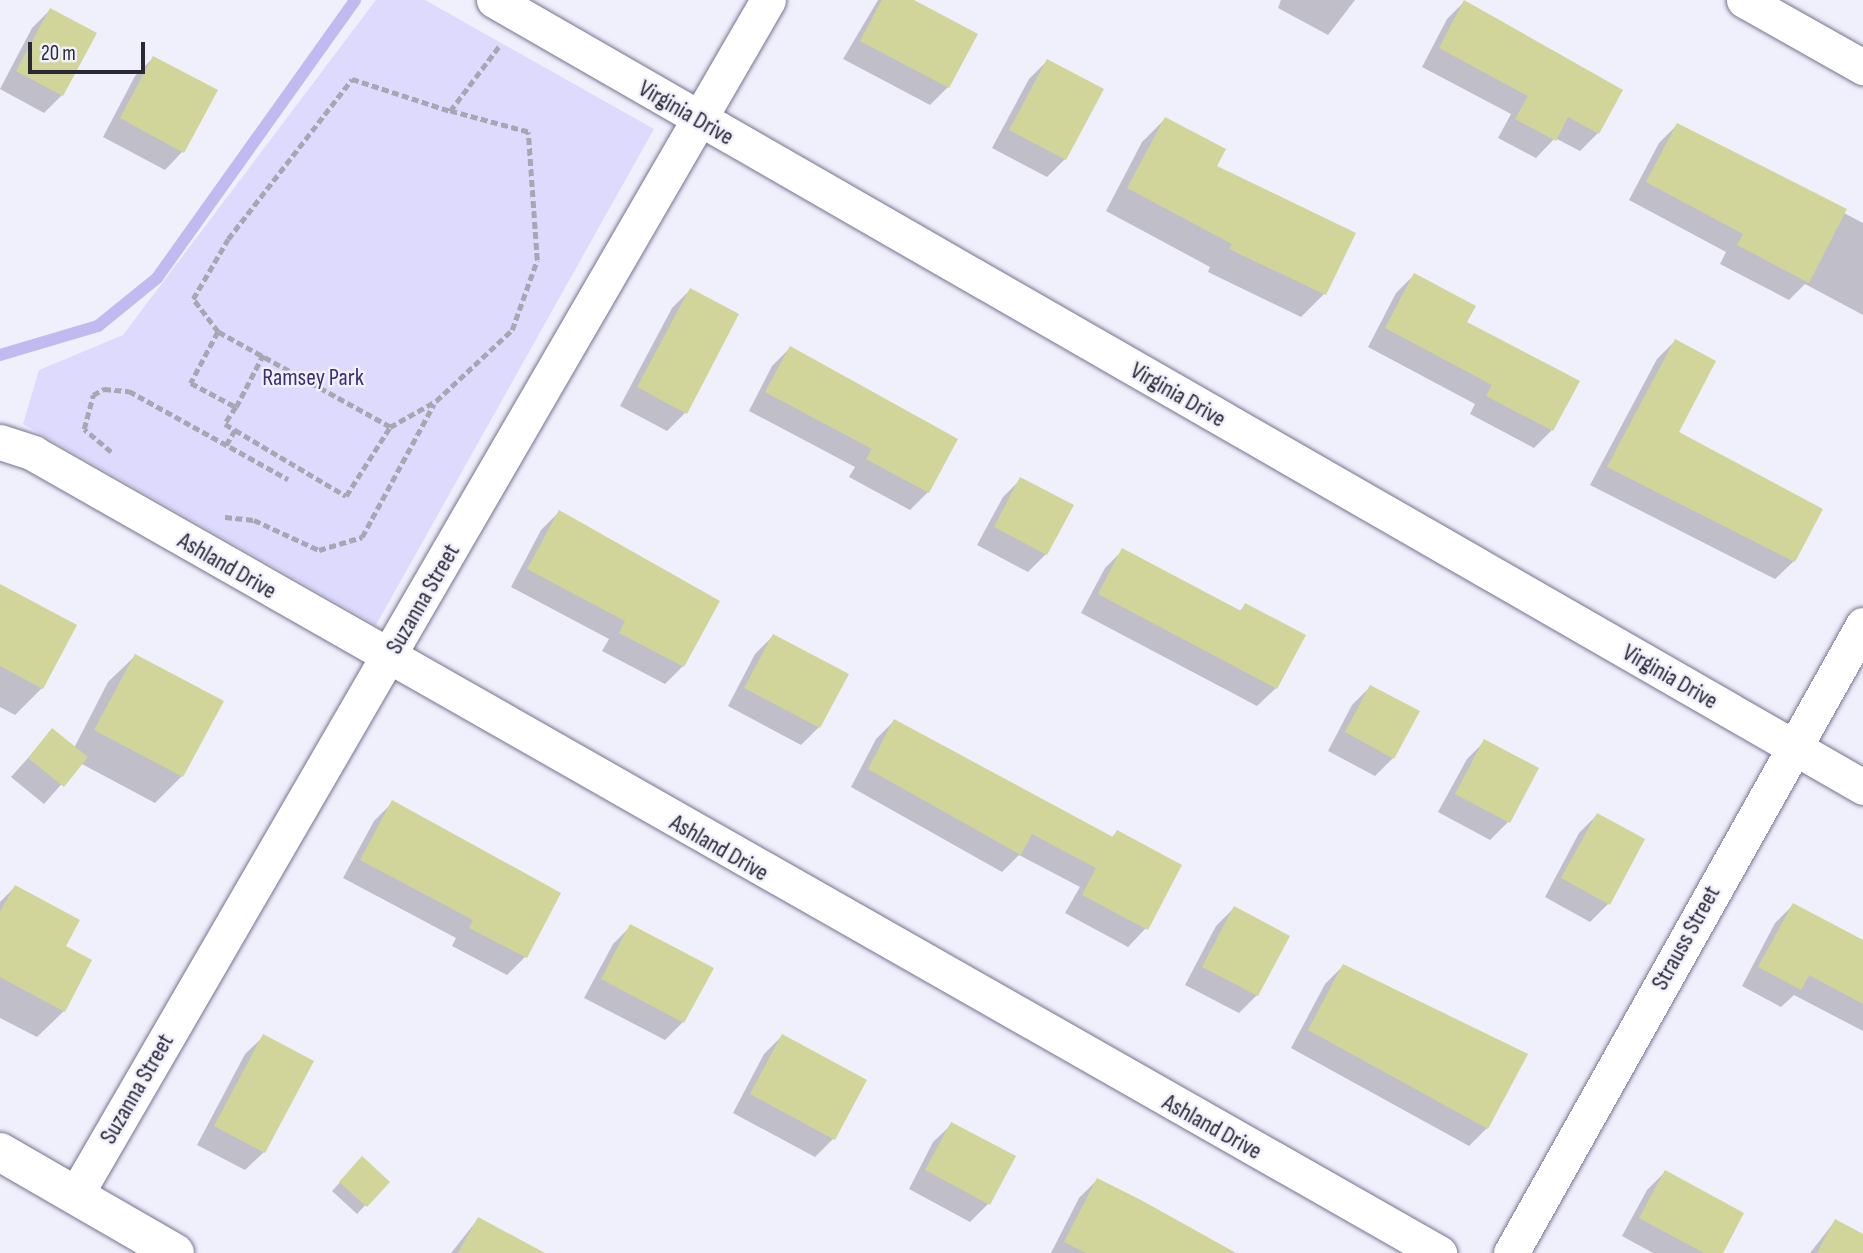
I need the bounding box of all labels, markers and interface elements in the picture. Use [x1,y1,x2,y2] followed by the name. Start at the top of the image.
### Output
[32,28,149,72] scale bar
[41,41,76,66] text: 20 m
[633,74,739,152] street label: Virginia Drive
[1125,356,1231,434] street label: Virginia Drive
[262,364,364,392] park label: Ramsey Park
[173,526,281,606] street label: Ashland Drive
[380,539,466,659] street label: Suzanna Street
[1617,638,1723,716] street label: Virginia Drive
[665,808,773,888] street label: Ashland Drive
[1646,881,1726,995] street label: Strauss Street
[94,1029,180,1149] street label: Suzanna Street
[1157,1088,1267,1166] street label: Ashland Drive

